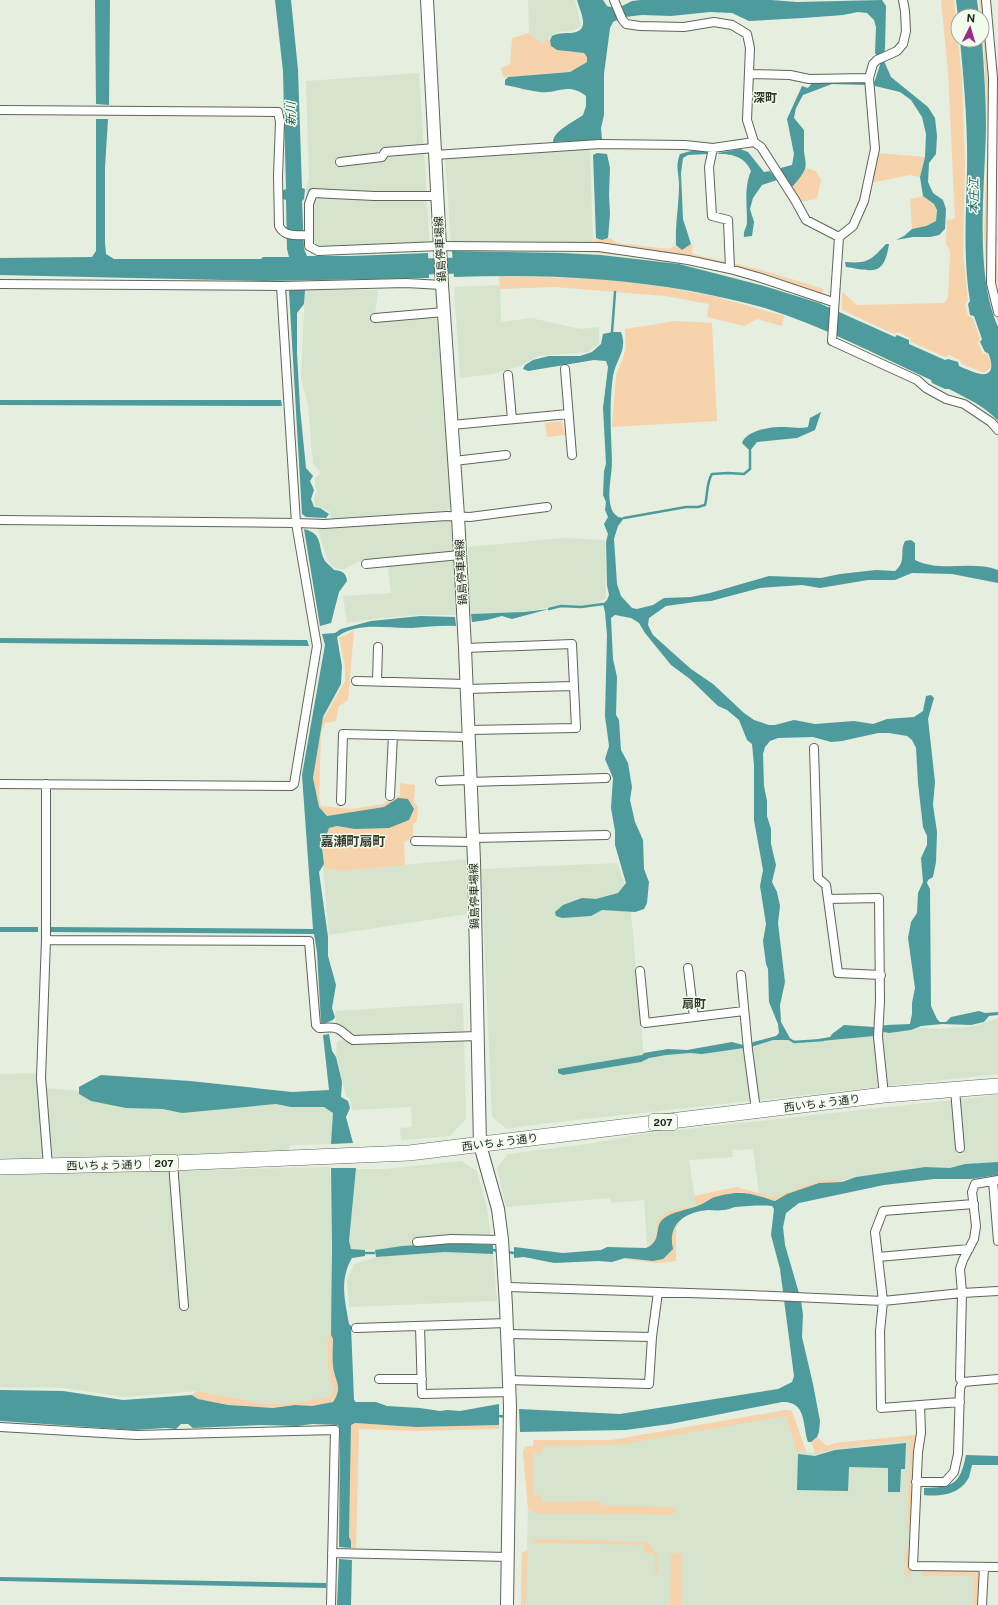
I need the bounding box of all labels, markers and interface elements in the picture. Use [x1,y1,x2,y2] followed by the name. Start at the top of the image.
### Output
[950,8,990,48] north arrow
[966,12,976,24] text: N
[753,91,777,105] district label: 深町
[284,100,298,126] water label: 新川
[967,176,981,214] water label: 本庄江
[432,216,448,282] street label: 鍋島停車場線
[453,539,469,605] street label: 鍋島停車場線
[320,834,386,849] district label: 嘉瀬町扇町
[467,863,481,929] street label: 鍋島停車場線
[682,997,706,1011] district label: 扇町
[783,1092,861,1114] street label: 西いちょう通り
[649,1114,677,1130] road number: 207
[461,1131,539,1153] street label: 西いちょう通り
[150,1155,178,1171] road number: 207
[66,1158,144,1172] street label: 西いちょう通り

